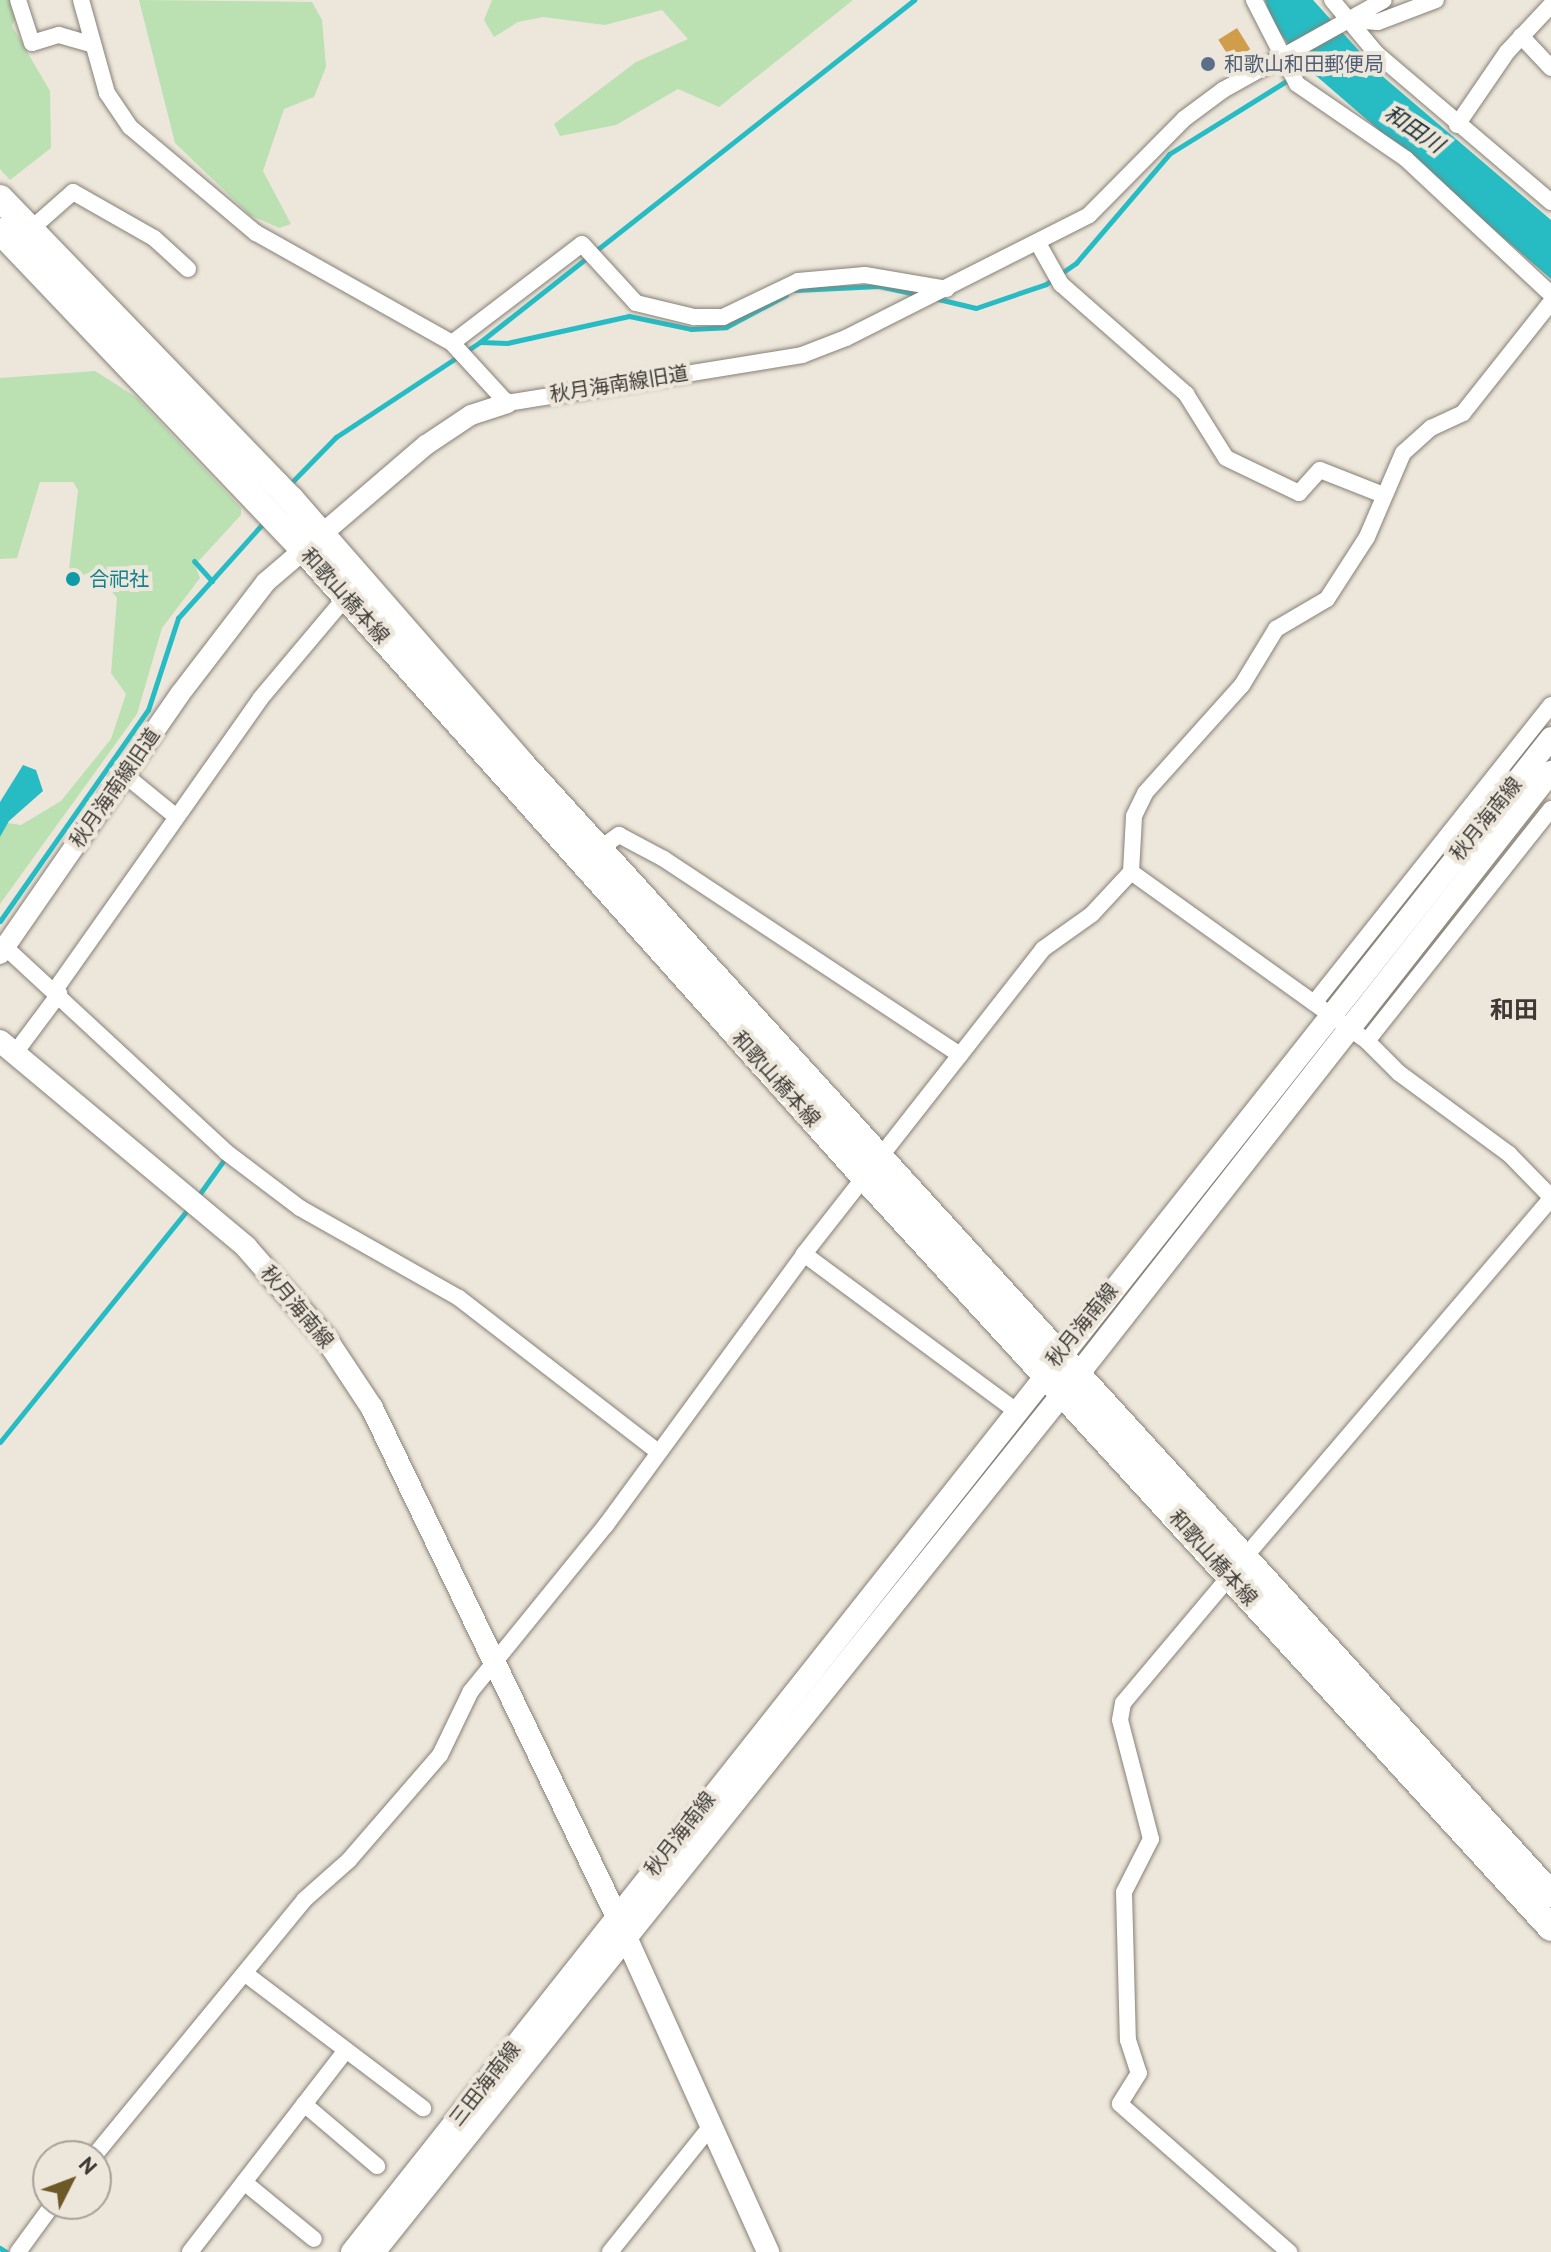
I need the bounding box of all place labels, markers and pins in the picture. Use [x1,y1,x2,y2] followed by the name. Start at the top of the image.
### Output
[1224,52,1384,76] place label: 和歌山和田郵便局
[1199,55,1217,73] marker: 和歌山和田郵便局
[89,567,149,591] place label: 合祀社
[64,570,82,588] marker: 合祀社

